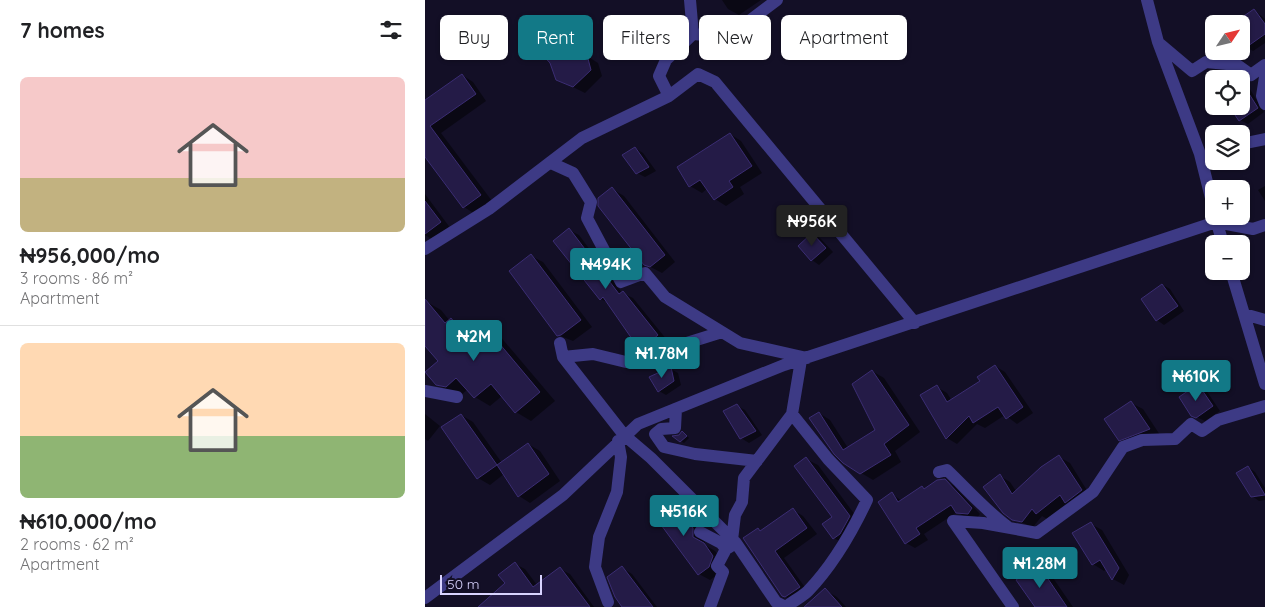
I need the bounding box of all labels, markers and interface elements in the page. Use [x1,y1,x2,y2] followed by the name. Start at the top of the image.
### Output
[440,15,508,60] chip: Buy
[518,15,593,60] chip: Rent
[603,15,689,60] chip: Filters
[699,15,771,60] chip: New
[781,15,907,60] chip: Apartment
[1205,15,1250,60] north arrow
[1205,15,1250,280] map controls
[377,16,405,44] icon: filters
[20,17,105,43] text: 7 homes
[1205,70,1250,115] button: locate
[168,110,258,200] icon: home
[1205,125,1250,170] button: layers
[1205,180,1250,225] button: +
[777,204,847,247] pin: ₦956K
[787,211,837,231] text: ₦956K
[1205,235,1250,280] button: −
[20,242,160,268] text: ₦956,000/mo
[571,248,641,290] pin: ₦494K
[581,254,631,274] text: ₦494K
[20,268,133,288] text: 3 rooms · 86 m²
[20,288,100,308] text: Apartment
[450,320,498,362] pin: ₦2M
[457,326,491,346] text: ₦2M
[621,336,703,379] pin: ₦1.78M
[636,343,688,363] text: ₦1.78M
[1161,360,1231,402] pin: ₦610K
[1173,366,1219,386] text: ₦610K
[168,375,258,465] icon: home
[649,494,719,537] pin: ₦516K
[661,501,707,521] text: ₦516K
[20,508,157,534] text: ₦610,000/mo
[20,534,134,554] text: 2 rooms · 62 m²
[999,546,1081,589] pin: ₦1.28M
[1014,553,1066,573] text: ₦1.28M
[20,554,100,574] text: Apartment
[440,572,543,595] scale bar
[447,575,480,593] text: 50 m

